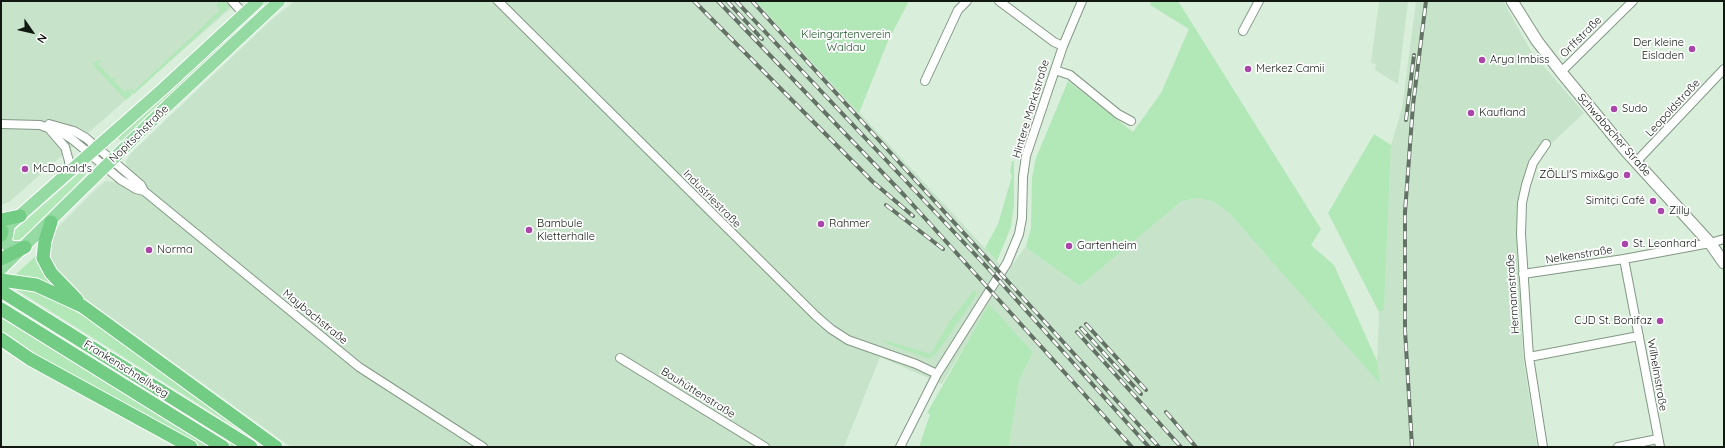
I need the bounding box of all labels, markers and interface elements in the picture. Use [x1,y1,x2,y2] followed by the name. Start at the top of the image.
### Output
[12,12,52,52] north arrow
[1558,14,1604,60] street label: Orffstraße
[801,28,891,54] park label: Kleingartenverein Waldau
[34,31,50,46] text: N
[1633,36,1684,62] place label: Der kleine Eisladen
[1687,44,1697,54] marker: Der kleine Eisladen
[1490,53,1549,67] place label: Arya Imbiss
[1477,55,1487,65] marker: Arya Imbiss
[1010,58,1052,160] street label: Hintere Marktstraße
[1256,62,1324,76] place label: Merkez Camii
[1243,64,1253,74] marker: Merkez Camii
[1643,77,1703,139] street label: Leopoldstraße
[1574,91,1654,179] street label: Schwabacher Straße
[107,102,171,166] street label: Nopitschstraße
[1622,102,1648,116] place label: Sudo
[1609,104,1619,114] marker: Sudo
[1479,106,1525,120] place label: Kaufland
[1466,108,1476,118] marker: Kaufland
[33,162,92,176] place label: McDonald's
[20,164,30,174] marker: McDonald's
[680,167,744,231] street label: Industriestraße
[1539,168,1619,182] place label: ZÖLLI'S mix&go
[1622,170,1632,180] marker: ZÖLLI'S mix&go
[1586,194,1645,208] place label: Simitçi Café
[1648,196,1658,206] marker: Simitçi Café
[1669,204,1690,218] place label: Zilly
[1656,206,1666,216] marker: Zilly
[537,217,595,243] place label: Bambule Kletterhalle
[829,217,870,231] place label: Rahmer
[816,219,826,229] marker: Rahmer
[524,225,534,235] marker: Bambule Kletterhalle
[1633,237,1697,251] place label: St. Leonhard
[1077,239,1137,253] place label: Gartenheim
[1620,239,1630,249] marker: St. Leonhard
[1064,241,1074,251] marker: Gartenheim
[157,243,193,257] place label: Norma
[1545,243,1613,267] street label: Nelkenstraße
[144,245,154,255] marker: Norma
[1504,253,1522,335] street label: Hermannstraße
[280,287,350,347] street label: Maybachstraße
[1574,314,1652,328] place label: CJD St. Bonifaz
[1655,316,1665,326] marker: CJD St. Bonifaz
[81,338,171,400] street label: Frankenschnellweg
[1644,338,1670,412] street label: Wilhelmstraße
[658,365,738,421] street label: Bauhüttenstraße

